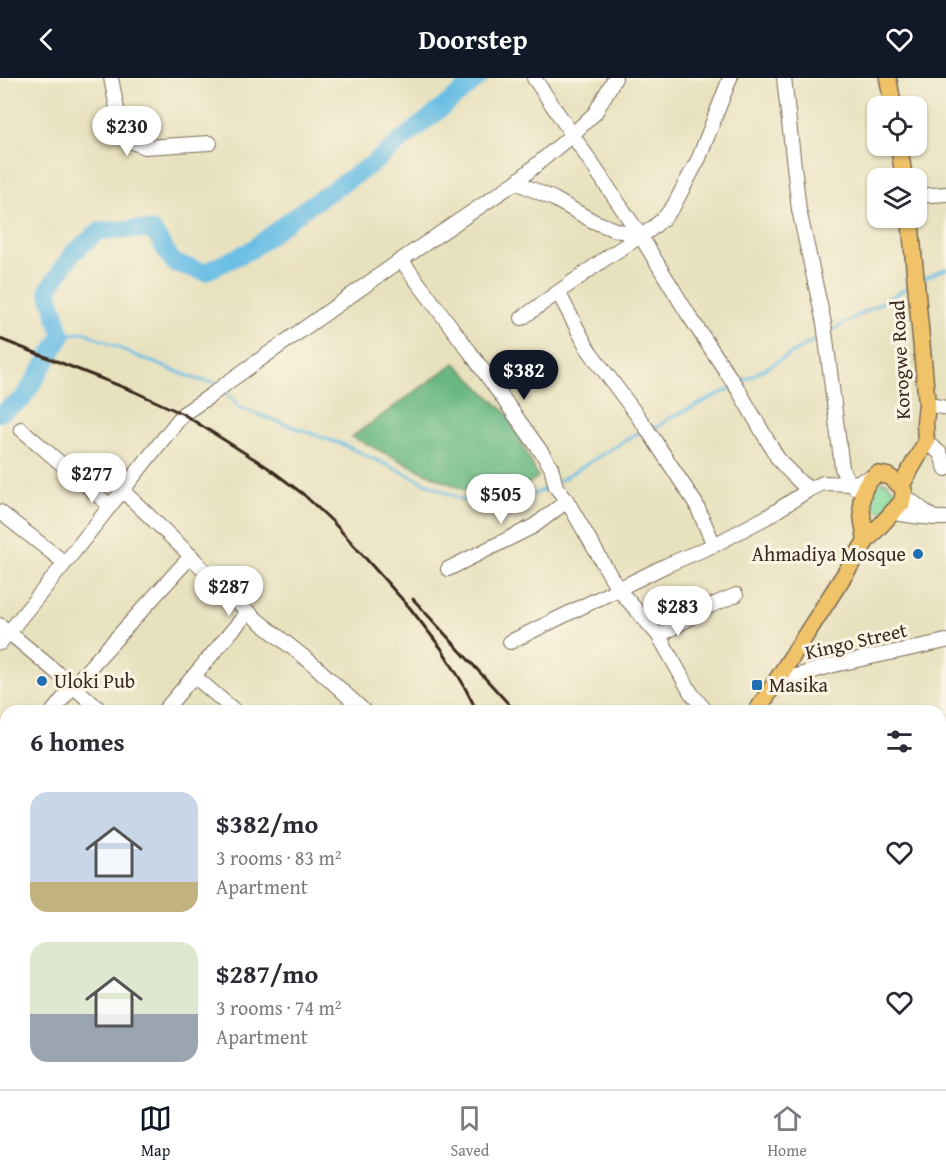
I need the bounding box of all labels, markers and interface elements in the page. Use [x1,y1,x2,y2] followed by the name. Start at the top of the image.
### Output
[418,19,528,59] text: Doorstep
[30,23,63,56] icon: back
[883,23,916,56] icon: heart
[867,96,927,228] map controls
[867,96,927,156] button: locate
[91,106,163,157] pin: $230
[106,111,148,140] text: $230
[867,168,927,228] button: layers
[882,299,917,420] street label: Korogwe Road
[488,350,560,401] pin: $382
[503,355,545,384] text: $382
[56,453,128,504] pin: $277
[71,458,113,487] text: $277
[465,474,537,525] pin: $505
[480,479,522,508] text: $505
[752,539,906,568] place label: Ahmadiya Mosque
[911,547,925,561] marker: Ahmadiya Mosque
[193,566,265,617] pin: $287
[208,571,250,600] text: $287
[642,586,714,637] pin: $283
[657,591,699,620] text: $283
[802,615,910,666] street label: Kingo Street
[54,666,135,695] place label: Uloki Pub
[769,670,829,699] place label: Masika
[35,674,49,688] marker: Uloki Pub
[750,678,764,692] marker: Masika
[30,722,125,761] text: 6 homes
[883,725,916,758] icon: filters
[216,804,318,843] text: $382/mo
[78,816,150,888] icon: home
[883,836,916,869] icon: heart
[216,843,342,872] text: 3 rooms · 83 m²
[216,872,308,901] text: Apartment
[216,954,318,993] text: $287/mo
[78,966,150,1038] icon: home
[883,986,916,1019] icon: heart
[216,993,342,1022] text: 3 rooms · 74 m²
[216,1022,308,1051] text: Apartment
[139,1102,172,1162] tab: Map
[450,1102,489,1162] tab: Saved
[767,1102,807,1162] tab: Home

